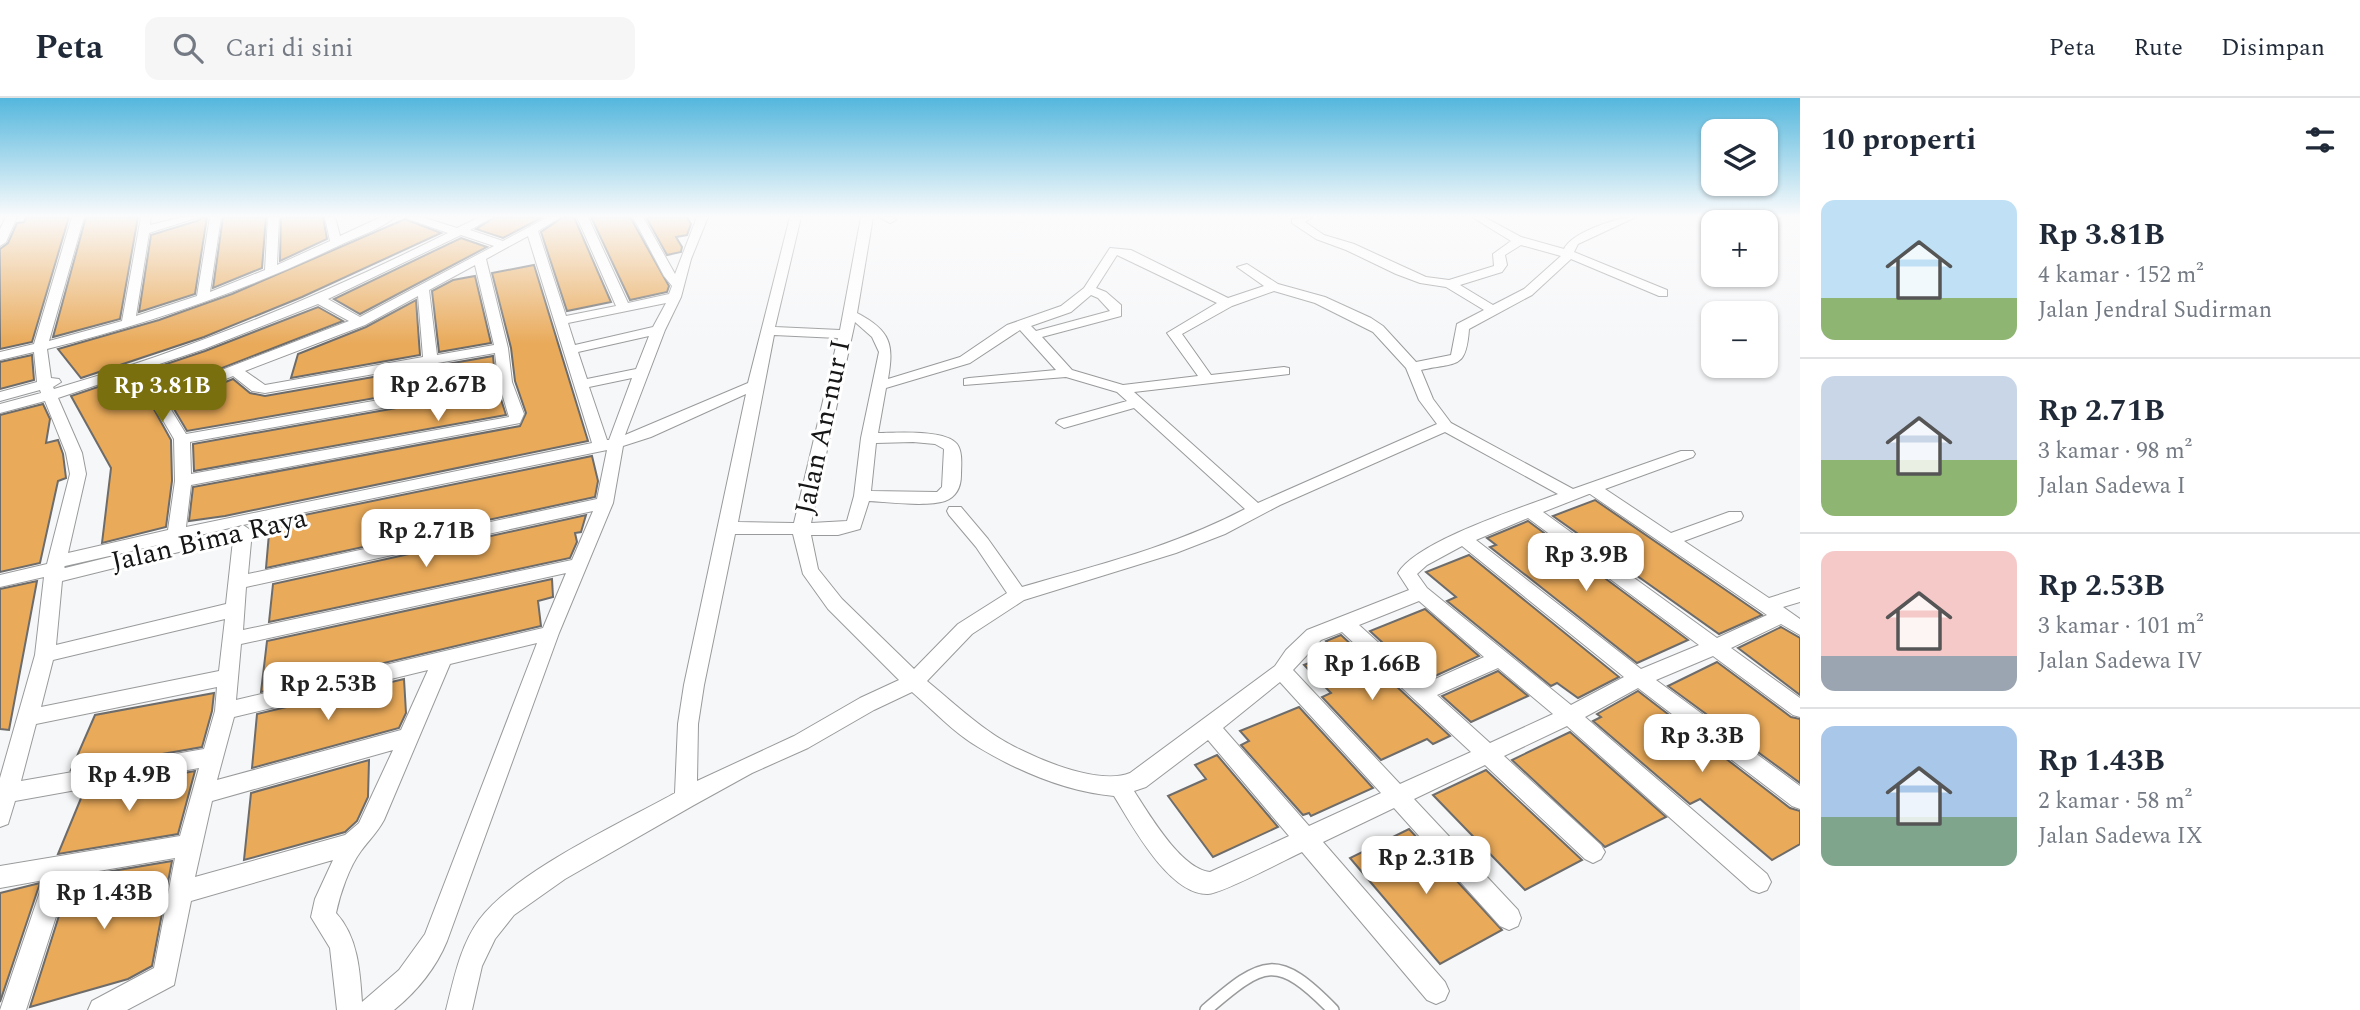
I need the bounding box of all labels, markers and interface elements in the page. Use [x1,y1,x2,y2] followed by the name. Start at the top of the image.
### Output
[145,17,635,80] search box
[35,23,103,73] text: Peta
[225,28,353,68] text: Cari di sini
[169,29,207,67] icon: search
[2049,30,2095,66] text: Peta
[2133,30,2183,66] text: Rute
[2221,30,2325,66] text: Disimpan
[1821,117,1976,163] text: 10 properti
[1701,119,1778,378] map controls
[1701,119,1778,196] button: layers
[2301,121,2339,159] icon: filters
[1701,210,1778,287] button: +
[2038,212,2165,258] text: Rp 3.81B
[1877,228,1961,312] icon: home
[2038,258,2204,293] text: 4 kamar · 152 m²
[2038,293,2272,328] text: Jalan Jendral Sudirman
[1701,301,1778,378] button: −
[783,336,863,518] street label: Jalan An-nur I
[90,364,234,424] pin: Rp 3.81B
[366,364,510,423] pin: Rp 2.67B
[389,368,487,403] text: Rp 2.67B
[113,369,211,404] text: Rp 3.81B
[2038,388,2165,434] text: Rp 2.71B
[1877,404,1961,488] icon: home
[2038,434,2192,469] text: 3 kamar · 98 m²
[2038,469,2186,504] text: Jalan Sadewa I
[107,496,312,583] street label: Jalan Bima Raya
[354,510,498,569] pin: Rp 2.71B
[377,514,475,549] text: Rp 2.71B
[1521,533,1651,593] pin: Rp 3.9B
[1544,538,1628,573] text: Rp 3.9B
[2038,563,2165,609] text: Rp 2.53B
[1877,579,1961,663] icon: home
[2038,609,2204,644] text: 3 kamar · 101 m²
[1300,642,1444,702] pin: Rp 1.66B
[2038,644,2203,679] text: Jalan Sadewa IV
[1323,647,1421,682] text: Rp 1.66B
[256,662,400,722] pin: Rp 2.53B
[279,667,377,702] text: Rp 2.53B
[1637,714,1767,774] pin: Rp 3.3B
[1660,719,1744,754] text: Rp 3.3B
[2038,738,2165,784] text: Rp 1.43B
[64,754,194,813] pin: Rp 4.9B
[1877,754,1961,838] icon: home
[87,758,171,793] text: Rp 4.9B
[2038,784,2192,819] text: 2 kamar · 58 m²
[2038,819,2203,854] text: Jalan Sadewa IX
[1354,836,1498,896] pin: Rp 2.31B
[1377,841,1475,876] text: Rp 2.31B
[32,872,176,931] pin: Rp 1.43B
[55,876,153,911] text: Rp 1.43B

